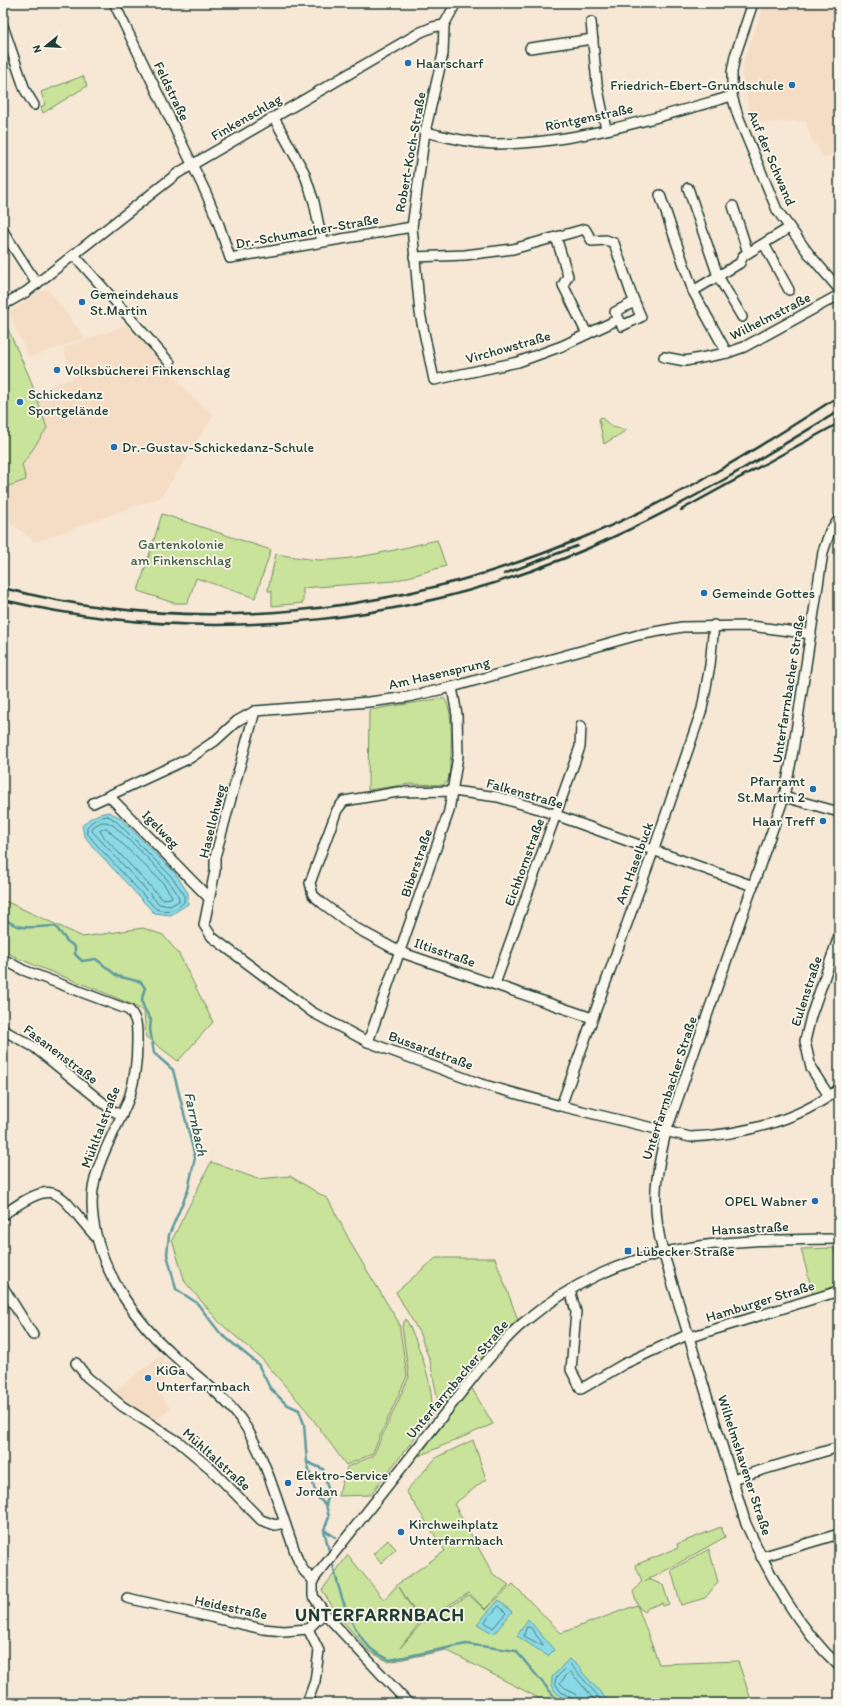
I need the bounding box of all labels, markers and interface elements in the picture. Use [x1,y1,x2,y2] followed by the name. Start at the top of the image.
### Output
[26,26,66,66] north arrow
[30,43,44,54] text: N
[416,55,484,72] place label: Haarscharf
[403,58,413,68] marker: Haarscharf
[150,59,193,124] street label: Feldstraße
[610,77,784,94] place label: Friedrich-Ebert-Grundschule
[787,80,797,90] marker: Friedrich-Ebert-Grundschule
[208,90,285,144] street label: Finkenschlag
[392,90,430,214] street label: Robert-Koch-Straße
[543,100,635,135] street label: Röntgenstraße
[744,108,799,209] street label: Auf der Schwand
[234,210,380,252] street label: Dr.-Schumacher-Straße
[90,286,179,319] place label: Gemeindehaus St.Martin
[727,289,814,344] street label: Wilhelmstraße
[77,297,87,307] marker: Gemeindehaus St.Martin
[464,327,553,368] street label: Virchowstraße
[65,362,231,379] place label: Volksbücherei Finkenschlag
[52,365,62,375] marker: Volksbücherei Finkenschlag
[28,386,109,419] place label: Schickedanz Sportgelände
[15,397,25,407] marker: Schickedanz Sportgelände
[122,439,314,456] place label: Dr.-Gustav-Schickedanz-Schule
[109,442,119,452] marker: Dr.-Gustav-Schickedanz-Schule
[130,536,232,569] park label: Gartenkolonie am Finkenschlag
[712,585,815,602] place label: Gemeinde Gottes
[699,588,709,598] marker: Gemeinde Gottes
[768,613,809,765] street label: Unterfarrnbacher Straße
[387,653,492,693] street label: Am Hasensprung
[737,773,806,806] place label: Pfarramt St.Martin 2
[484,774,566,813] street label: Falkenstraße
[195,781,230,860] street label: Hasellohweg
[808,784,818,794] marker: Pfarramt St.Martin 2
[138,807,183,853] street label: Igelweg
[752,813,816,830] place label: Haar Treff
[501,816,548,908] street label: Eichhornstraße
[818,816,828,826] marker: Haar Treff
[612,819,657,907] street label: Am Haselbuck
[397,826,436,900] street label: Biberstraße
[412,934,478,971] street label: Iltisstraße
[787,954,826,1028] street label: Eulenstraße
[638,1014,701,1162] street label: Unterfarrnbacher Straße
[20,1021,102,1088] street label: Fasanenstraße
[386,1027,476,1074] street label: Bussardstraße
[77,1084,124,1170] street label: Mühltalstraße
[180,1090,212,1158] water label: Farrnbach
[725,1193,807,1210] place label: OPEL Wabner
[810,1196,820,1206] marker: OPEL Wabner
[711,1218,789,1239] street label: Hansastraße
[636,1243,735,1260] place label: Lübecker Straße
[623,1246,633,1256] marker: Lübecker Straße
[704,1277,817,1326] street label: Hamburger Straße
[403,1316,512,1442] street label: Unterfarrnbacher Straße
[156,1362,251,1395] place label: KiGa Unterfarrnbach
[143,1373,153,1383] marker: KiGa Unterfarrnbach
[714,1393,775,1538] street label: Wilhelmshavener Straße
[179,1424,255,1495] street label: Mühltalstraße
[296,1467,389,1500] place label: Elektro-Service Jordan
[283,1478,293,1488] marker: Elektro-Service Jordan
[409,1516,504,1549] place label: Kirchweihplatz Unterfarrnbach
[396,1527,406,1537] marker: Kirchweihplatz Unterfarrnbach
[193,1591,269,1624] street label: Heidestraße
[295,1604,465,1626] district label: UNTERFARRNBACH

